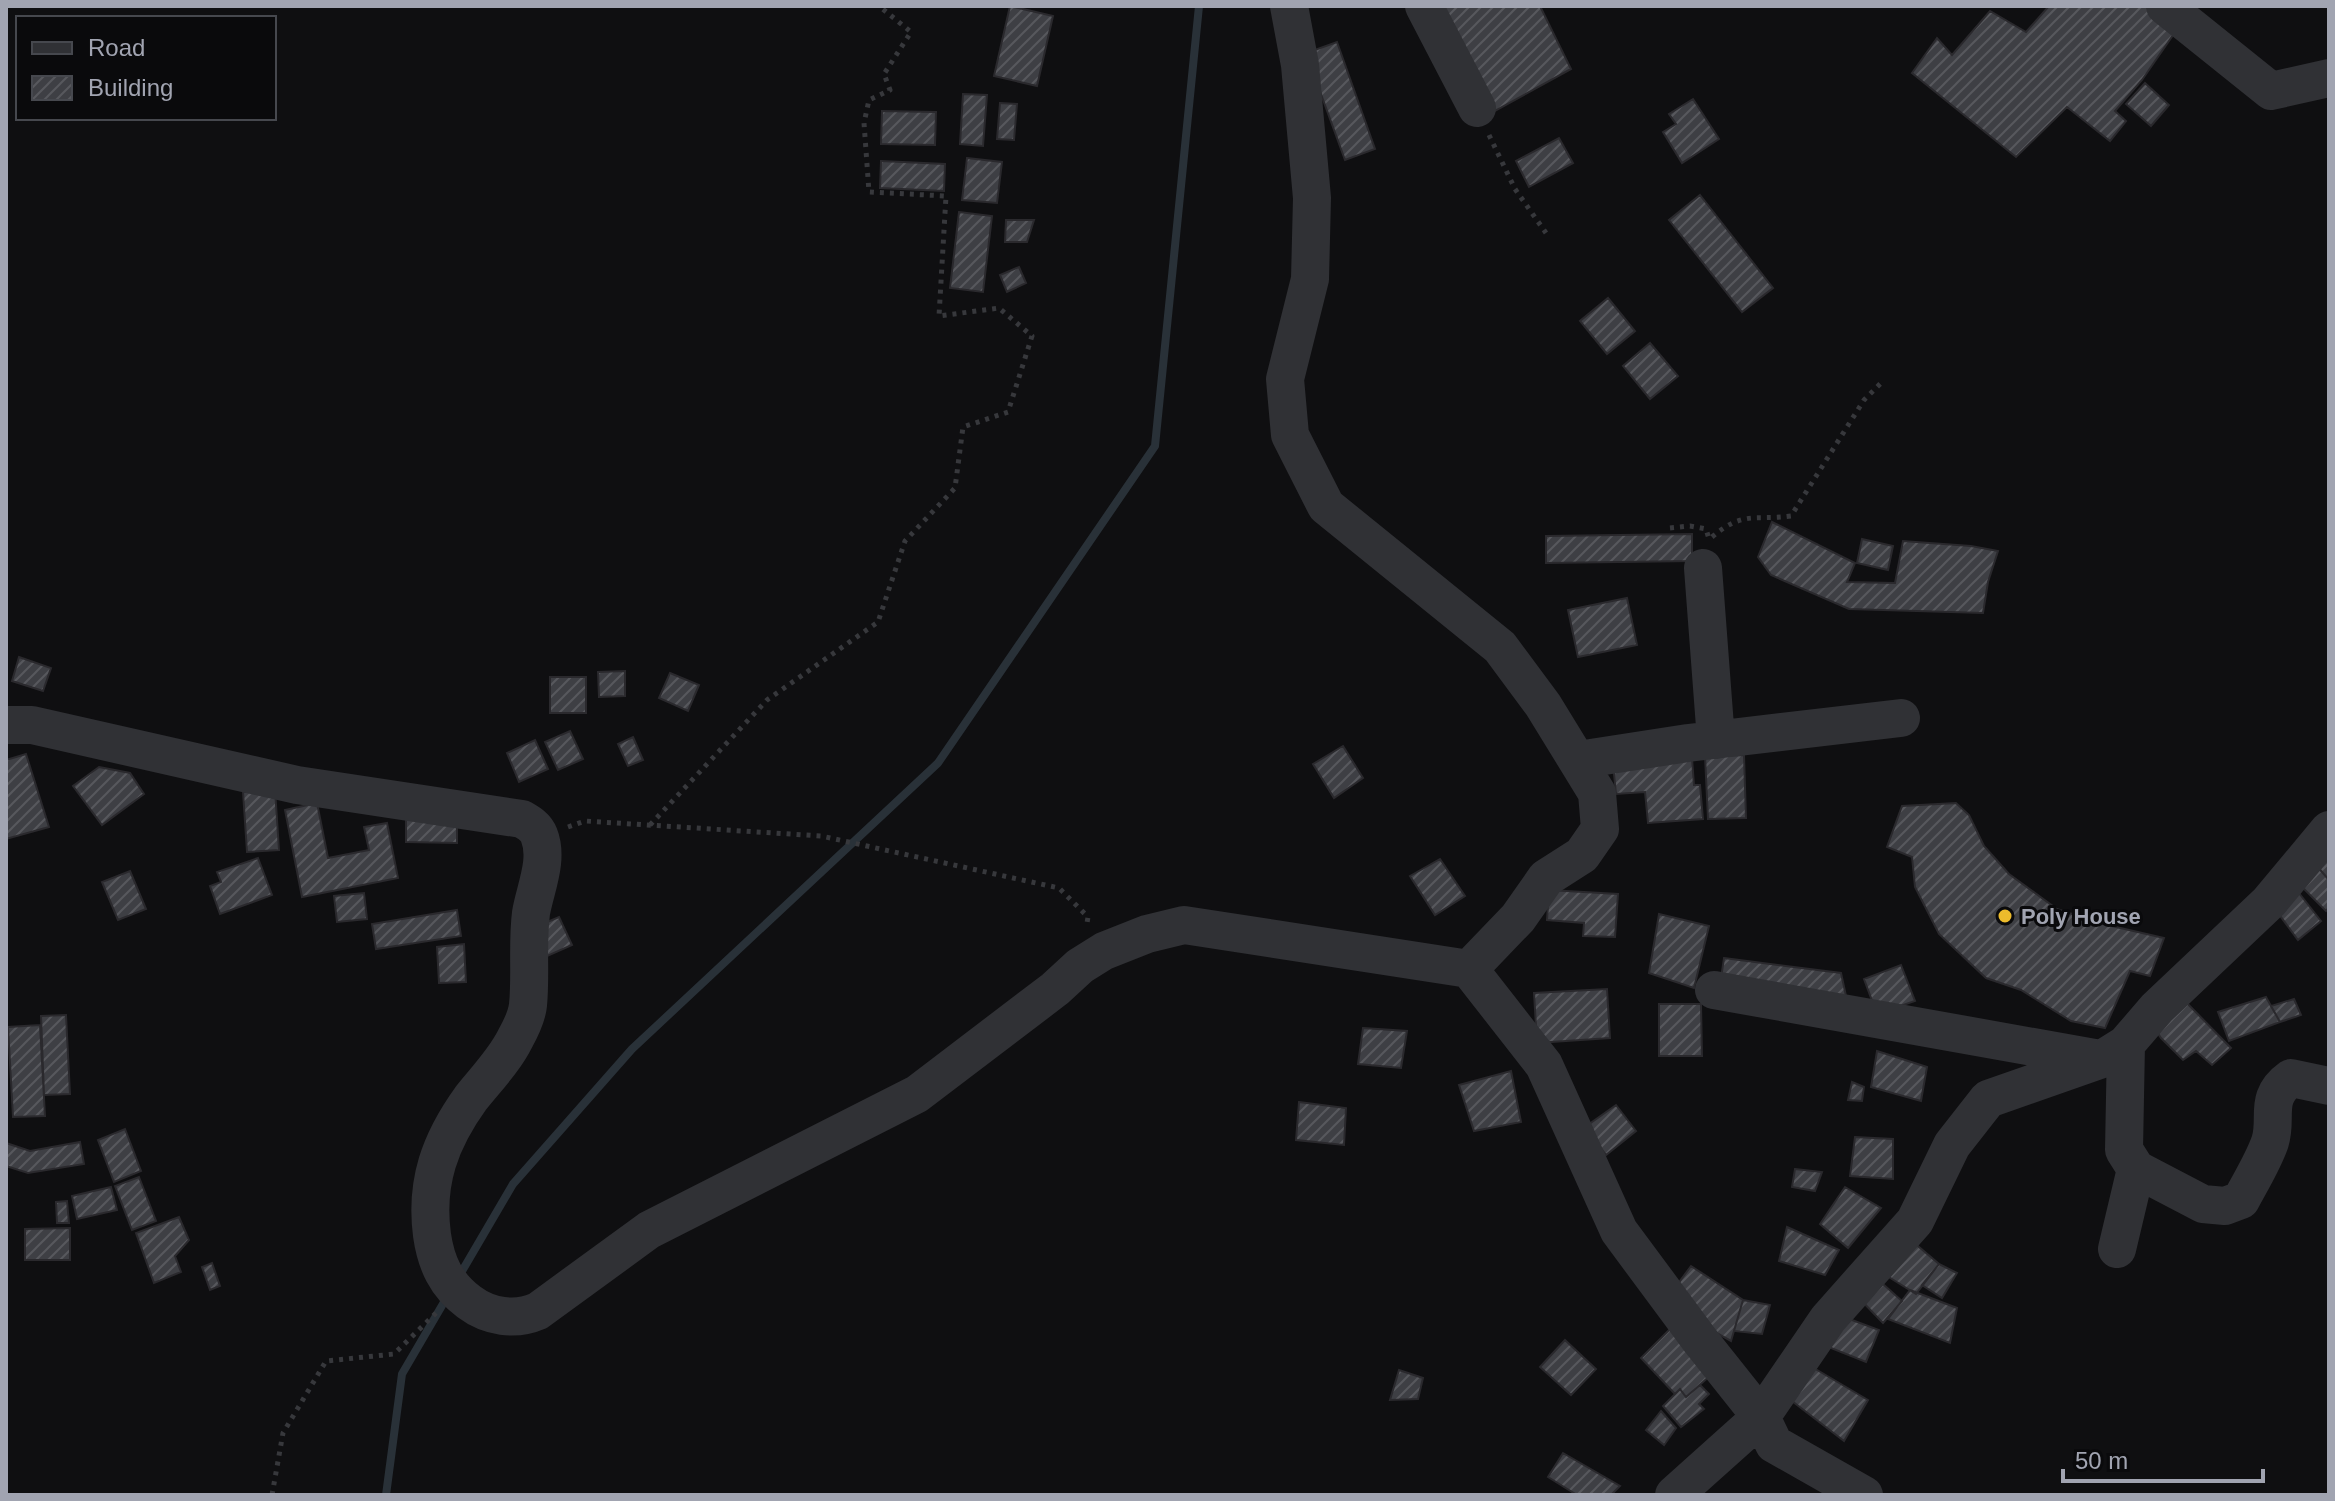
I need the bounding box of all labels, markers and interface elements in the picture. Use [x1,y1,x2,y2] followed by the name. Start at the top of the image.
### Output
[16,16,276,120] legend
[88,34,145,61] text: Road
[88,74,173,101] text: Building
[2021,904,2141,929] place label: Poly House
[1996,907,2014,925] marker: Poly House
[2063,1433,2263,1483] scale bar
[2075,1447,2128,1474] text: 50 m

